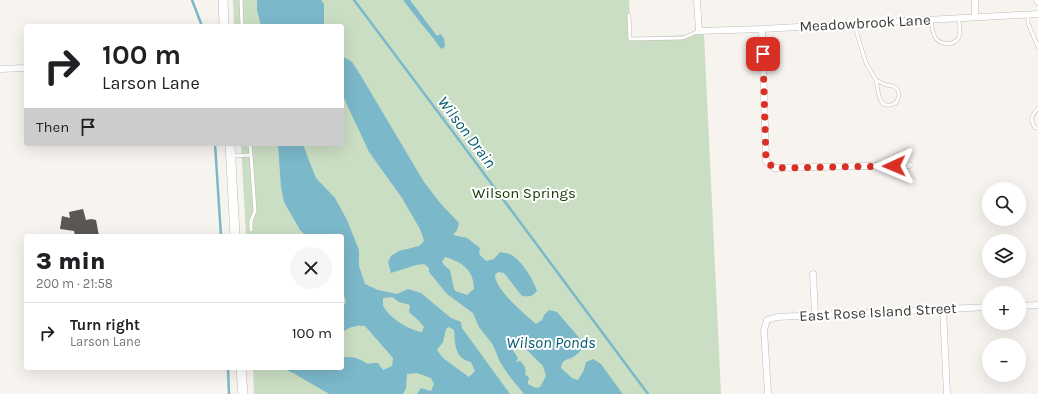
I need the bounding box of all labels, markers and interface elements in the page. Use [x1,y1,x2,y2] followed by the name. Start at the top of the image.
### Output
[799,11,931,35] street label: Meadowbrook Lane
[746,37,780,71] pin
[102,38,181,71] text: 100 m
[36,40,88,92] icon: right
[752,43,774,65] icon: arrive
[102,72,200,94] text: Larson Lane
[434,92,500,172] water label: Wilson Drain
[77,116,99,138] icon: arrive
[36,118,69,136] text: Then
[873,145,915,187] position arrow
[982,182,1026,382] map controls
[982,182,1026,226] button: search
[472,184,576,202] park label: Wilson Springs
[982,234,1026,278] button: layers
[36,247,105,275] text: 3 min
[290,247,332,289] button: close
[36,276,113,291] text: 200 m · 21:58
[982,286,1026,330] button: +
[799,299,957,325] street label: East Rose Island Street
[70,316,140,334] text: Turn right
[36,322,58,344] icon: right
[292,324,332,342] text: 100 m
[506,333,596,352] water label: Wilson Ponds
[70,334,141,349] text: Larson Lane
[982,338,1026,382] button: −

